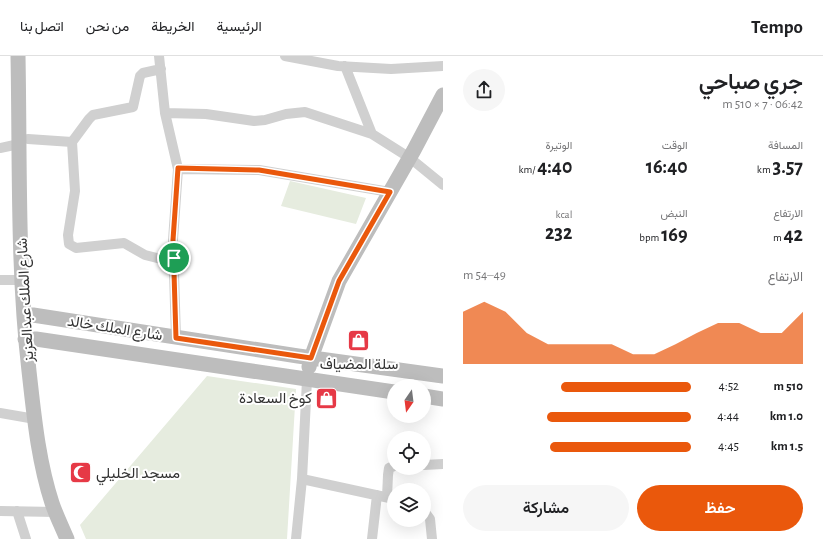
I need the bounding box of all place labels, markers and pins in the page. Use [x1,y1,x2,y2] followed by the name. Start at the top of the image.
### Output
[157,241,191,275] pin
[346,328,372,354] shop icon: سلة المضياف
[320,357,398,373] place label: سلة المضياف
[314,385,340,411] shop icon: كوخ السعادة
[239,391,312,409] place label: كوخ السعادة
[67,460,93,486] mosque icon: مسجد الخليلي
[96,466,180,486] place label: مسجد الخليلي

